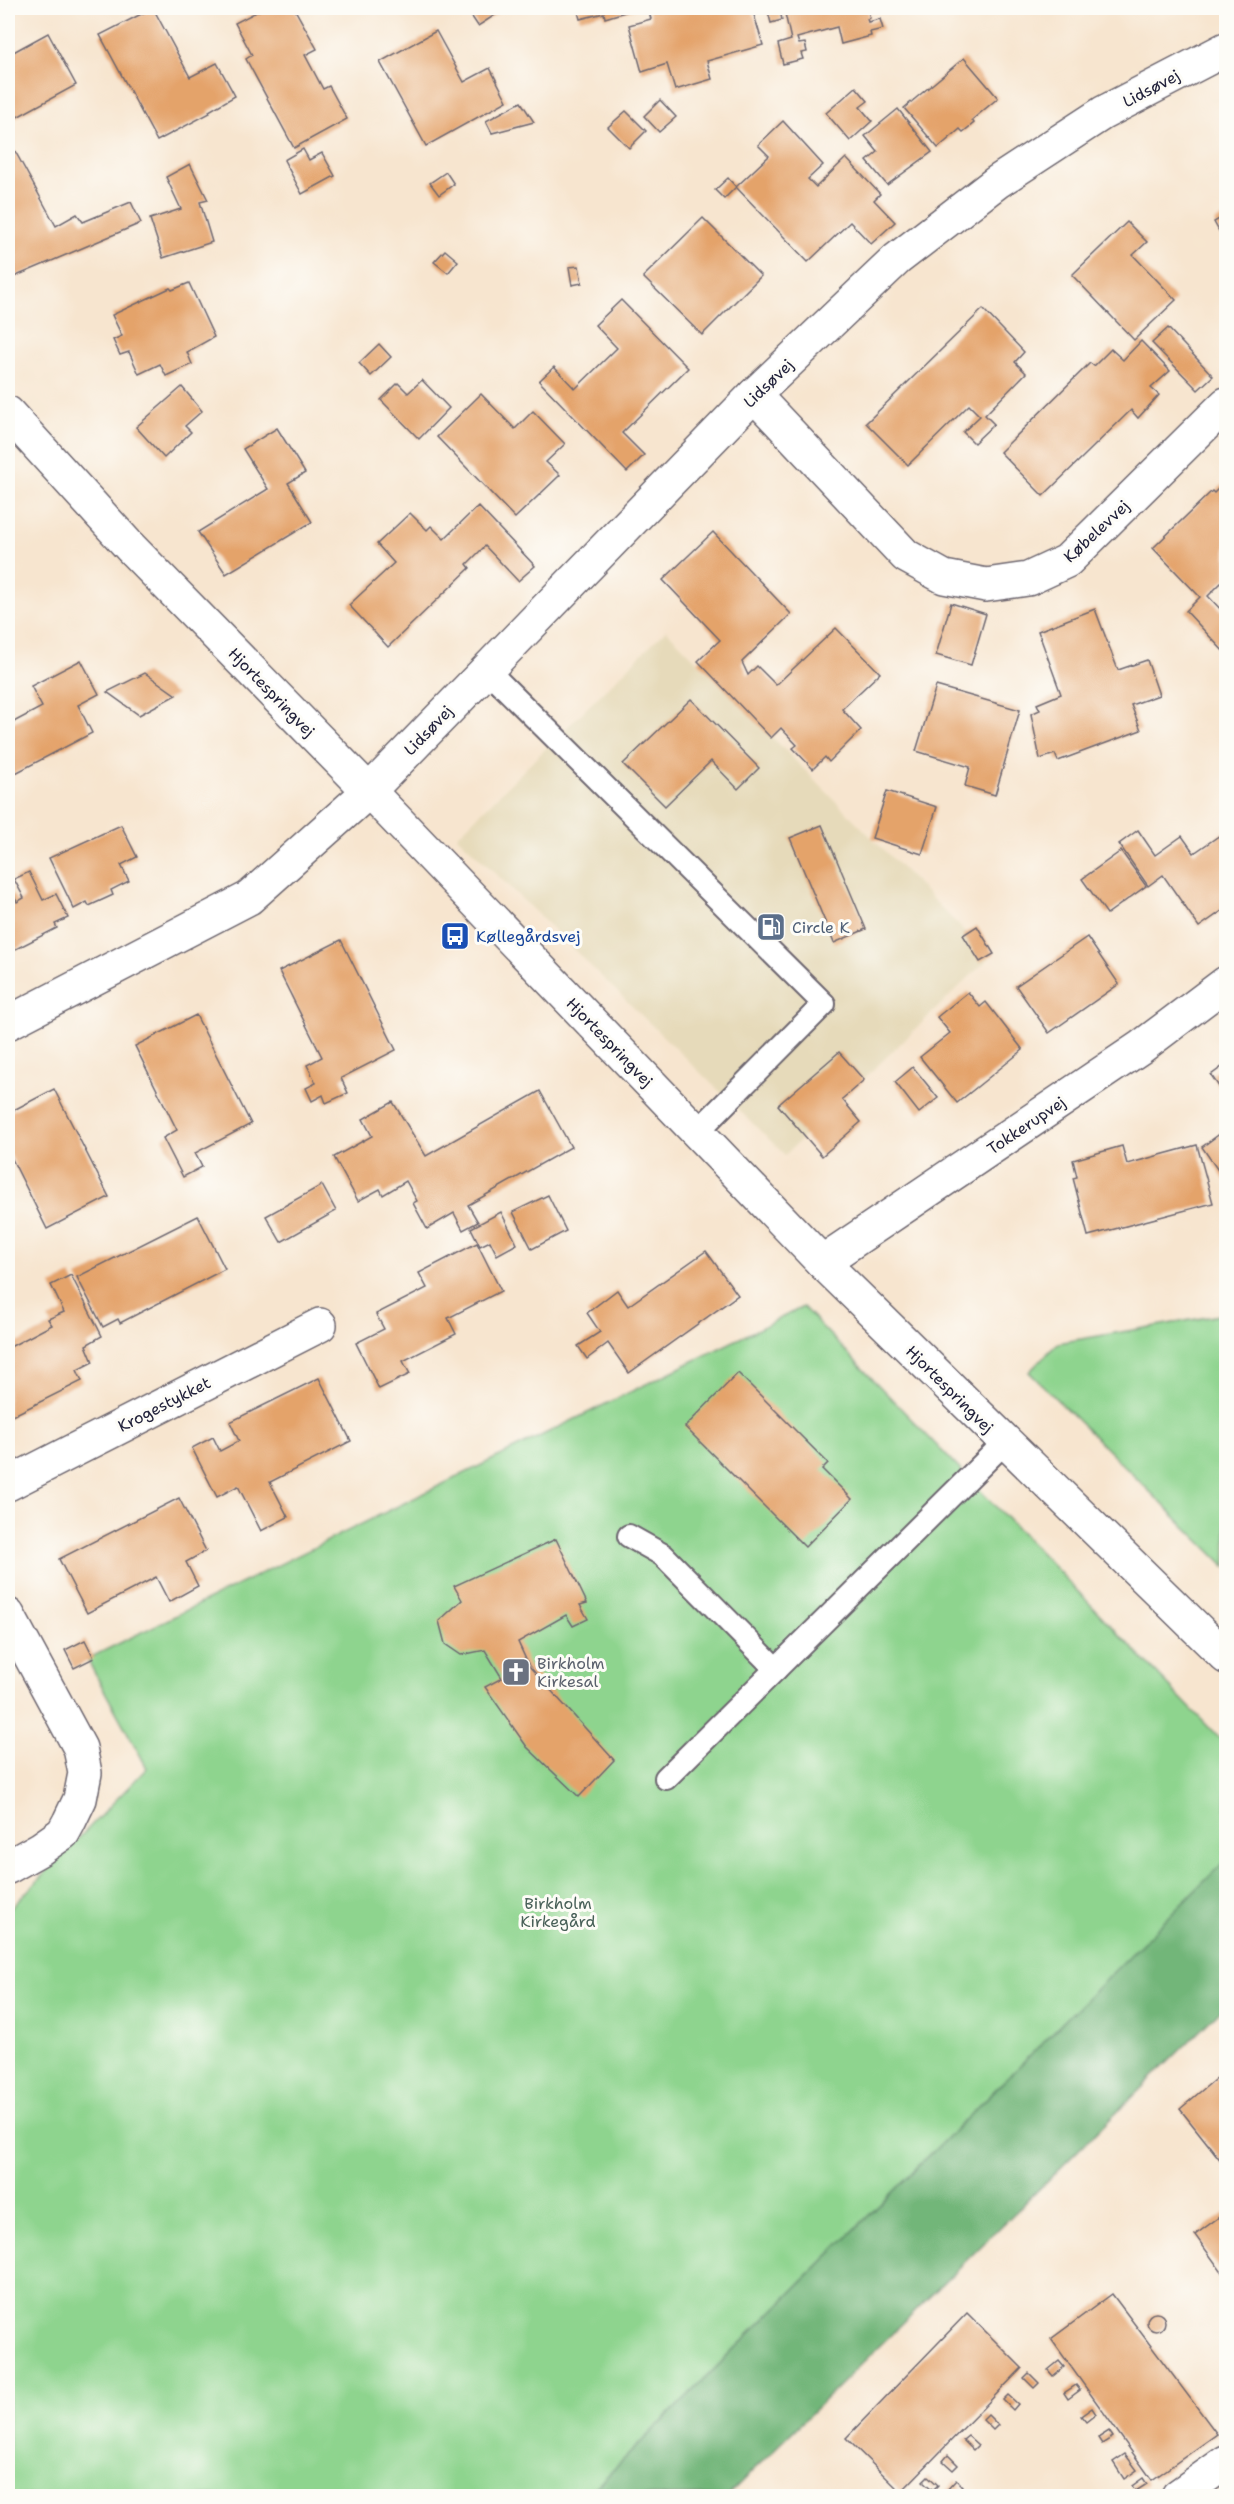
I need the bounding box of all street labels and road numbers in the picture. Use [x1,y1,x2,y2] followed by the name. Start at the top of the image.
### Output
[1119,65,1183,112] street label: Lidsøvej
[739,354,798,412] street label: Lidsøvej
[1059,496,1134,567] street label: Købelevvej
[224,643,320,741] street label: Hjortespringvej
[399,701,457,760] street label: Lidsøvej
[562,993,658,1091] street label: Hjortespringvej
[983,1092,1070,1159] street label: Tokkerupvej
[901,1341,998,1438] street label: Hjortespringvej
[114,1372,214,1437] street label: Krogestykket

